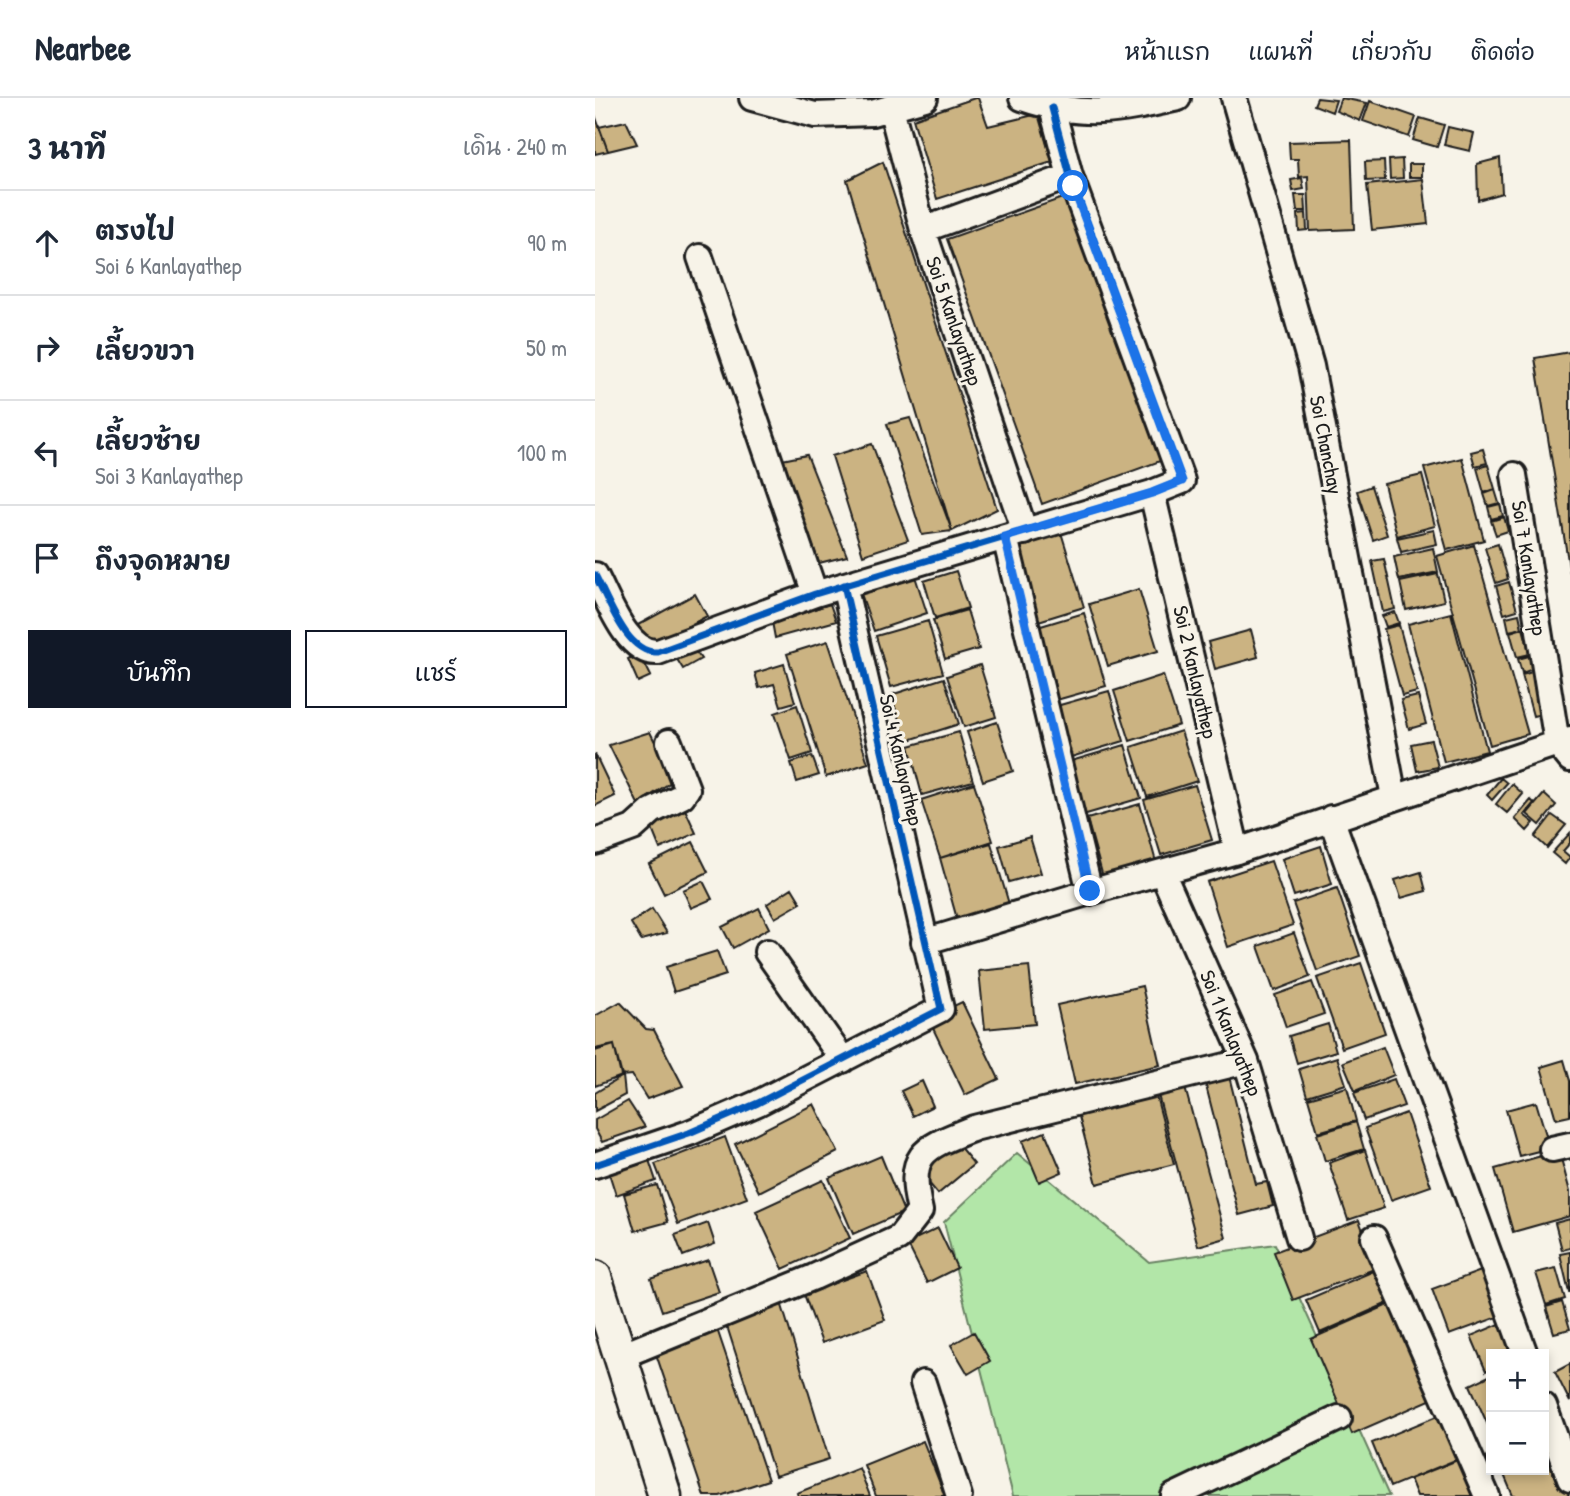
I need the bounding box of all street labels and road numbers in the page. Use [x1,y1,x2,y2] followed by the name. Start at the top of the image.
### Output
[919,253,990,389] street label: Soi 5 Kanlayathep
[1303,393,1350,497] street label: Soi Chanchay
[1505,499,1554,637] street label: Soi 7 Kanlayathep
[1166,603,1225,741] street label: Soi 2 Kanlayathep
[872,692,931,828] street label: Soi 4 Kanlayathep
[1193,966,1270,1100] street label: Soi 1 Kanlayathep

